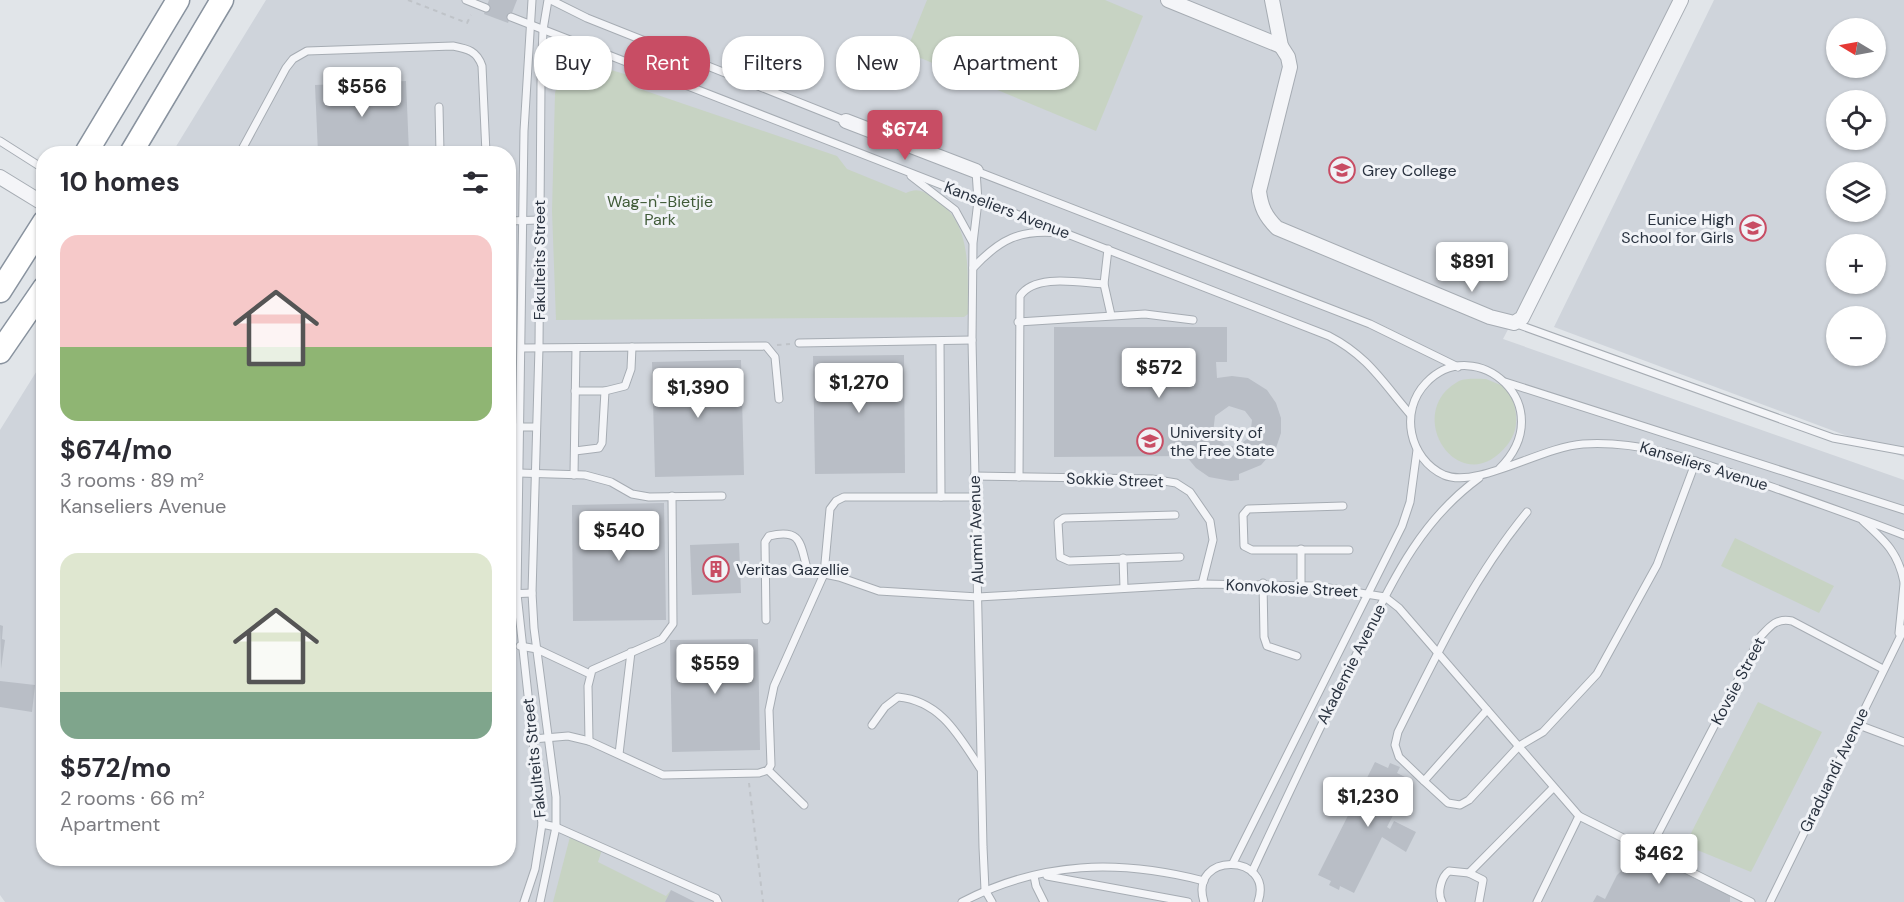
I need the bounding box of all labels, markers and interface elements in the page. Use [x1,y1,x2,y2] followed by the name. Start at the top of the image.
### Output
[1826,18,1886,78] north arrow
[1826,18,1886,366] map controls
[534,36,612,90] chip: Buy
[624,36,710,90] chip: Rent
[722,36,824,90] chip: Filters
[836,36,920,90] chip: New
[932,36,1079,90] chip: Apartment
[326,67,398,118] pin: $556
[337,73,387,99] text: $556
[1826,90,1886,150] button: locate
[869,110,941,161] pin: $674
[881,116,929,142] text: $674
[1327,155,1357,185] school or university icon: Grey College
[1362,160,1457,181] place label: Grey College
[1826,162,1886,222] button: layers
[60,165,180,199] text: 10 homes
[459,166,492,199] icon: filters
[941,176,1073,244] street label: Kanseliers Avenue
[607,191,713,230] park label: Wag-n'-Bietjie Park
[529,200,550,320] street label: Fakulteits Street
[1621,209,1734,248] place label: Eunice High School for Girls
[1738,213,1768,243] school or university icon: Eunice High School for Girls
[1826,234,1886,294] button: +
[1436,242,1508,293] pin: $891
[1450,248,1494,274] text: $891
[222,274,330,382] icon: home
[1826,306,1886,366] button: −
[1123,348,1195,399] pin: $572
[1136,354,1182,380] text: $572
[810,363,908,414] pin: $1,270
[649,368,747,419] pin: $1,390
[829,369,889,395] text: $1,270
[667,374,729,400] text: $1,390
[1170,422,1275,461] place label: University of the Free State
[1135,426,1165,456] school or university icon: University of the Free State
[60,433,172,467] text: $674/mo
[1637,437,1771,495] street label: Kanseliers Avenue
[60,467,204,493] text: 3 rooms · 89 m²
[1066,468,1164,492] street label: Sokkie Street
[964,475,988,585] street label: Alumni Avenue
[60,493,226,519] text: Kanseliers Avenue
[583,511,655,562] pin: $540
[593,517,645,543] text: $540
[701,554,731,584] building icon: Veritas Gazellie
[736,559,849,580] place label: Veritas Gazellie
[1225,574,1359,602] street label: Konvokosie Street
[222,592,330,700] icon: home
[1312,600,1390,728] street label: Akademie Avenue
[1706,633,1770,729] street label: Kovsie Street
[679,644,751,695] pin: $559
[690,650,740,676] text: $559
[517,697,551,819] street label: Fakulteits Street
[1795,704,1873,836] street label: Graduandi Avenue
[60,751,171,785] text: $572/mo
[1319,777,1417,828] pin: $1,230
[1337,783,1399,809] text: $1,230
[60,785,205,811] text: 2 rooms · 66 m²
[60,811,160,837] text: Apartment
[1623,834,1695,885] pin: $462
[1634,840,1684,866] text: $462

